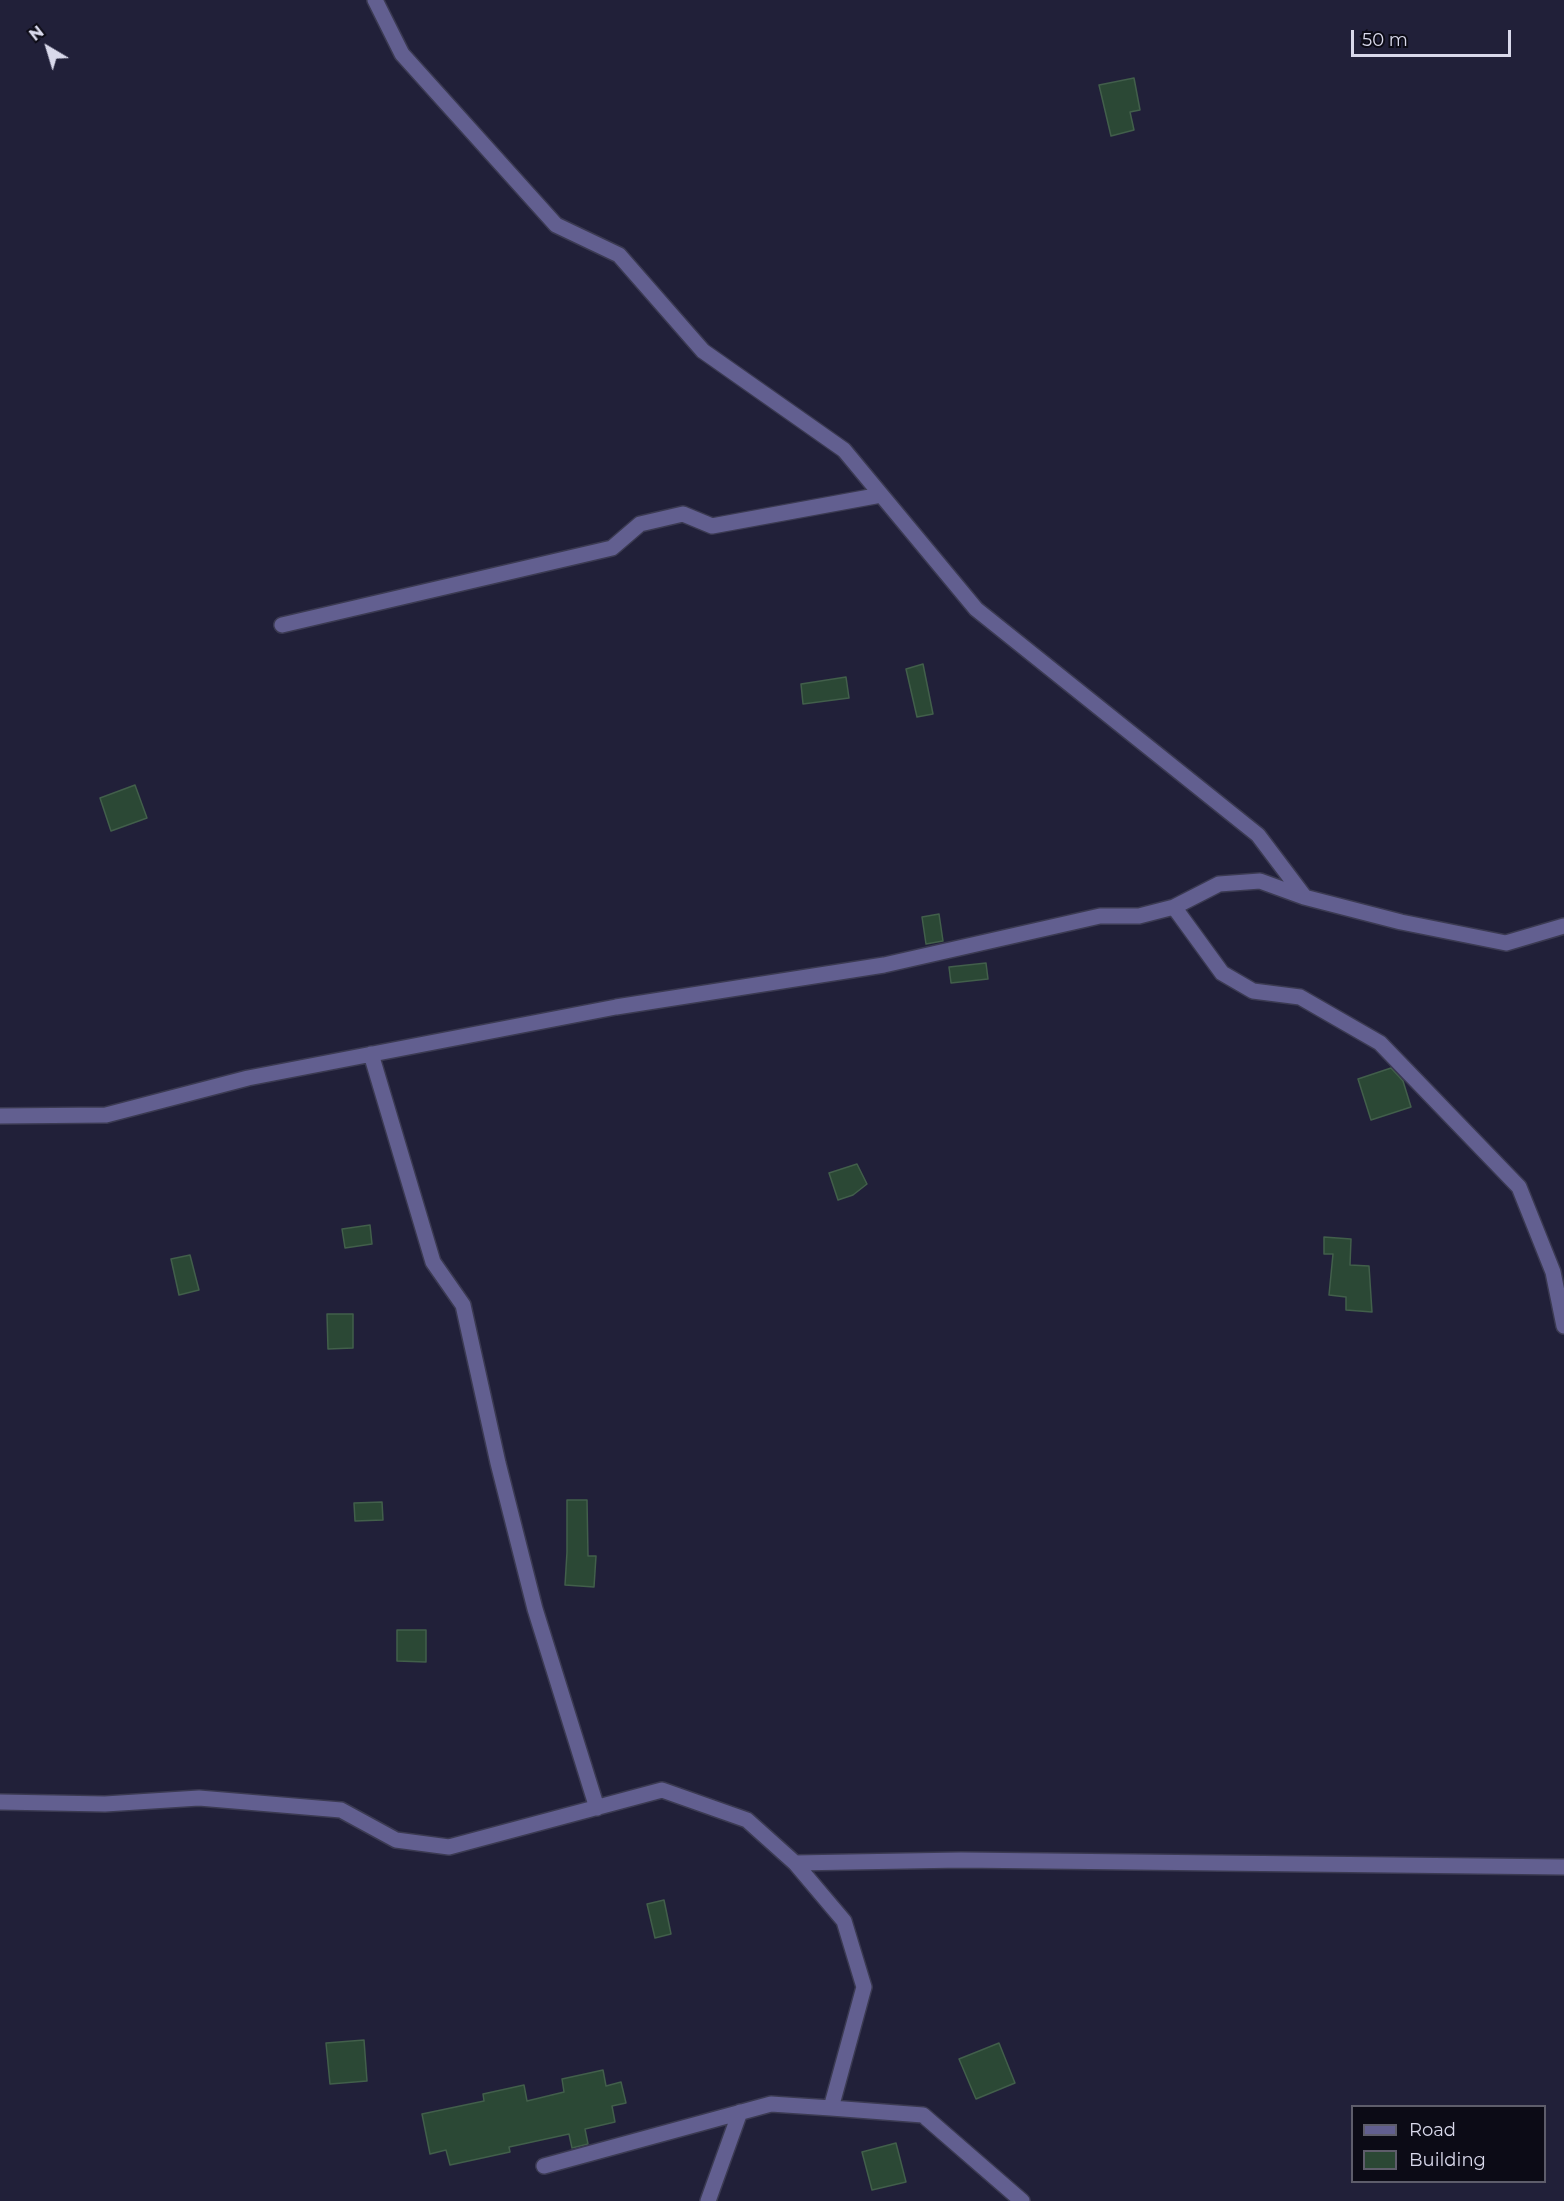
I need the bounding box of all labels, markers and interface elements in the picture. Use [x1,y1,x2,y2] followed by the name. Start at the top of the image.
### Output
[18,18,78,78] north arrow
[1354,18,1514,56] scale bar
[26,22,48,45] text: N
[1362,29,1408,51] text: 50 m
[1351,2105,1546,2183] legend
[1409,2119,1456,2141] text: Road
[1409,2149,1486,2171] text: Building

